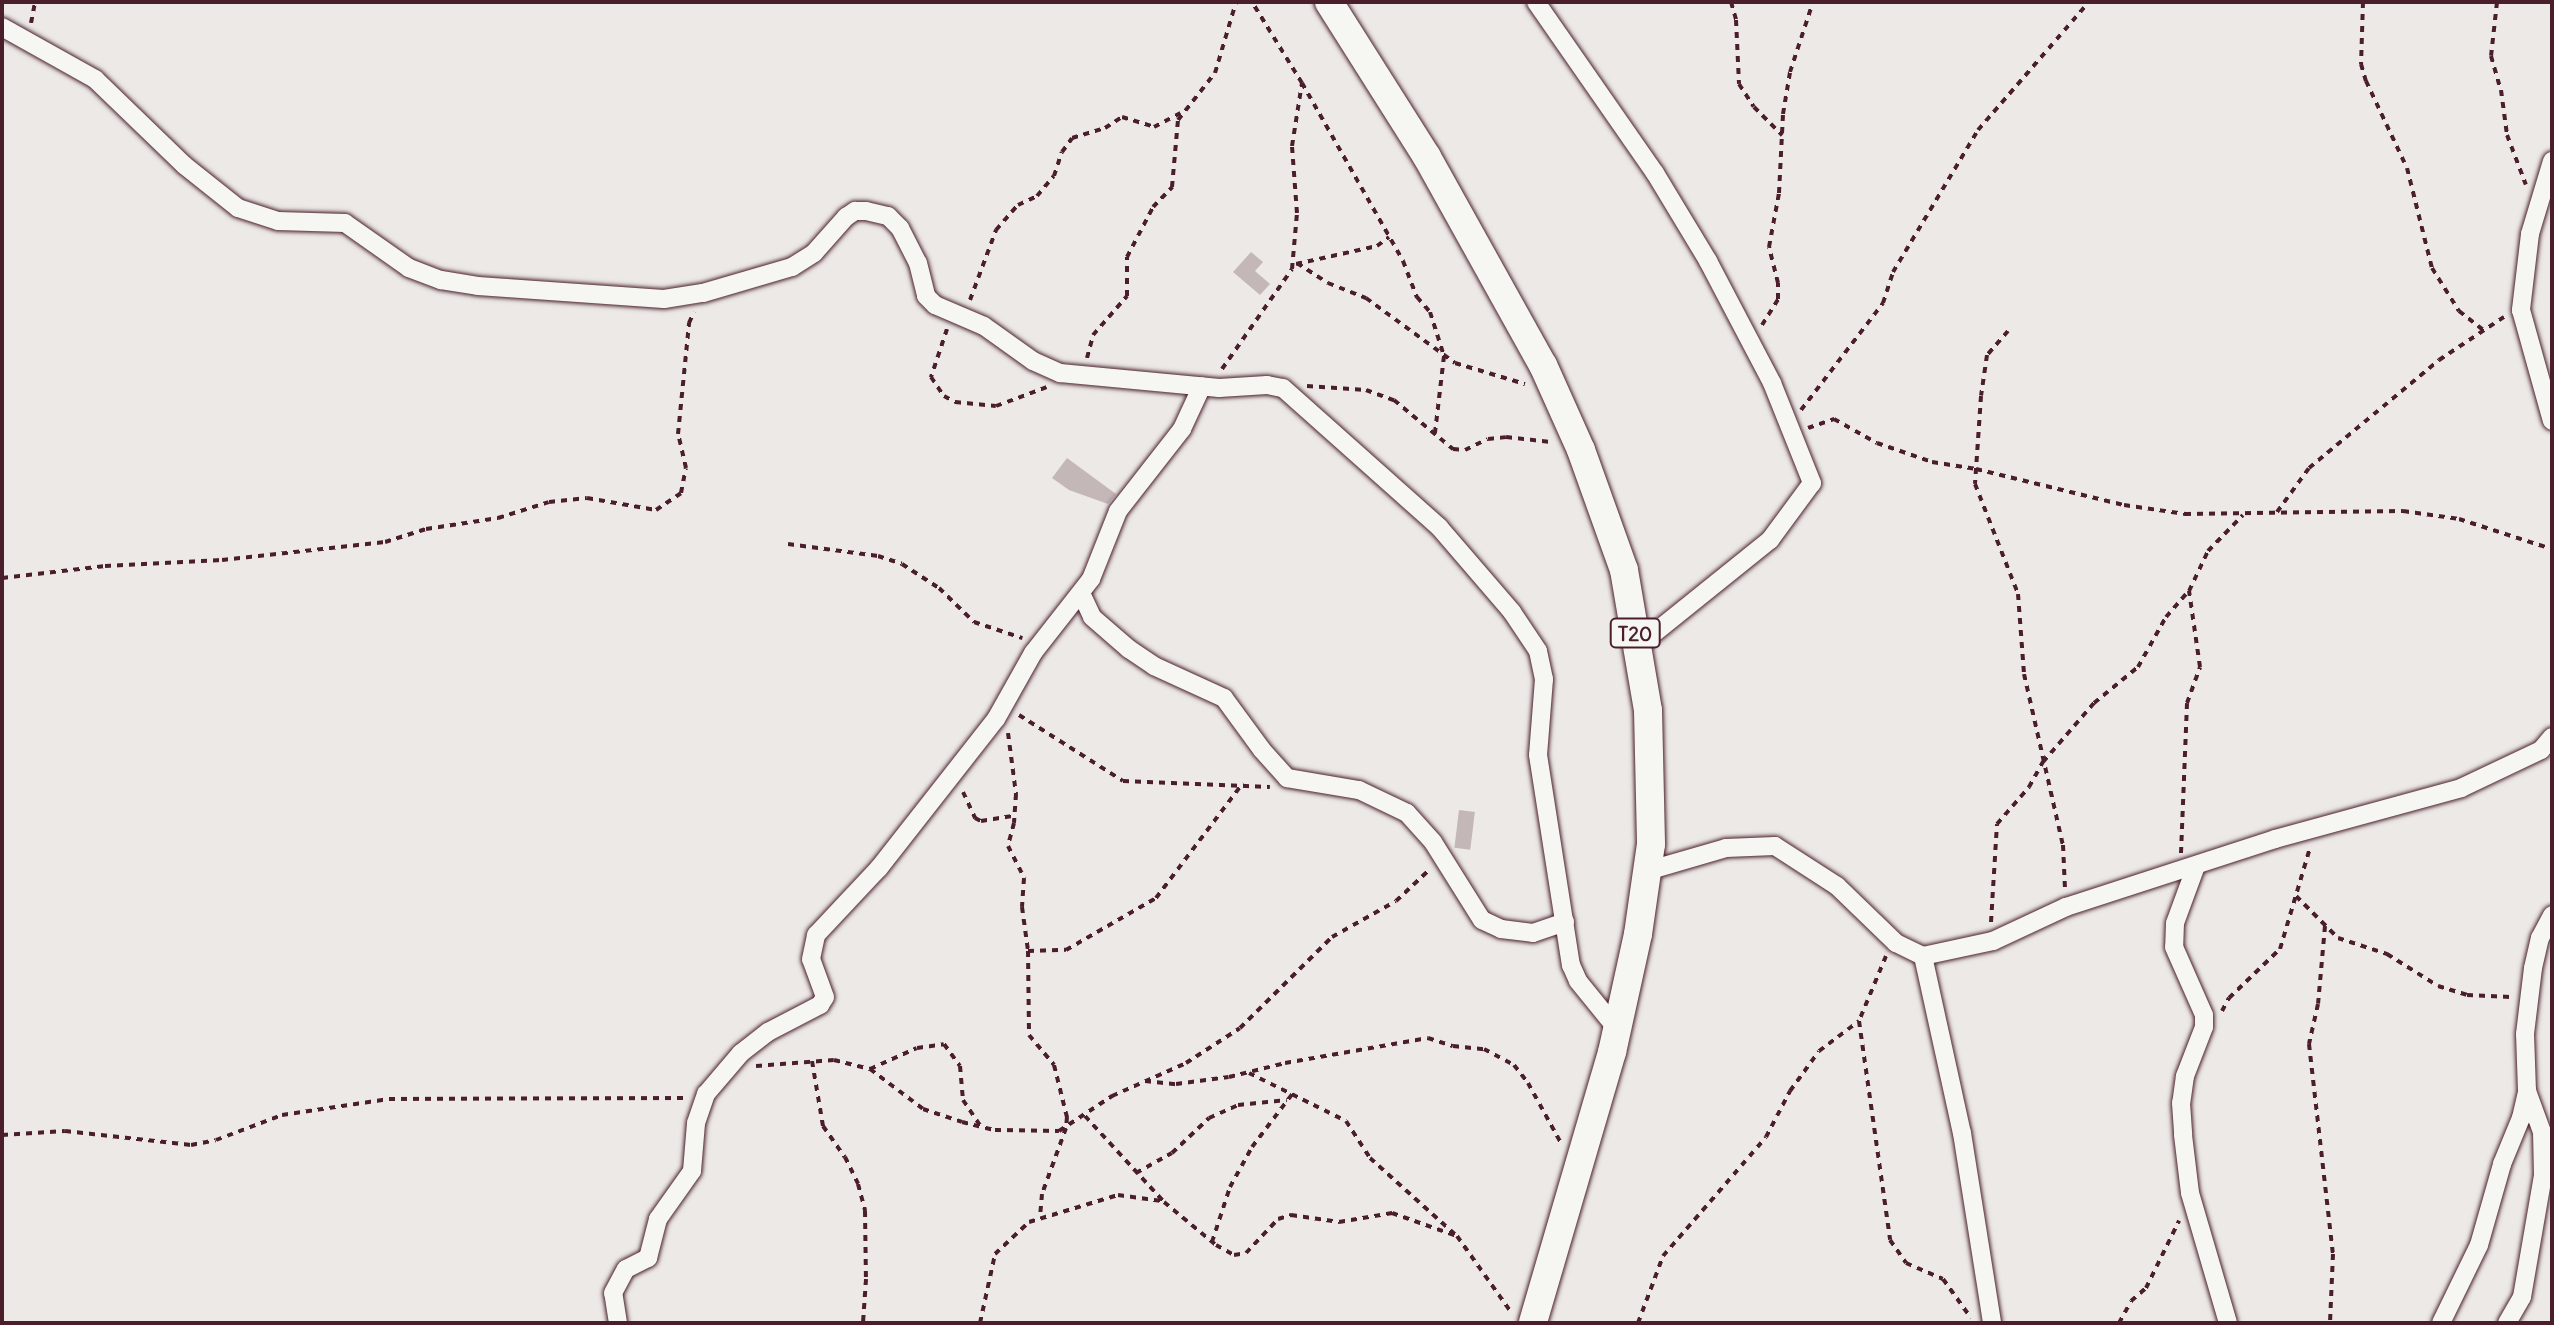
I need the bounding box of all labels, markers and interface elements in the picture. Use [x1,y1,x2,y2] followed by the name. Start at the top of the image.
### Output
[1609,617,1661,649] road number: T20

